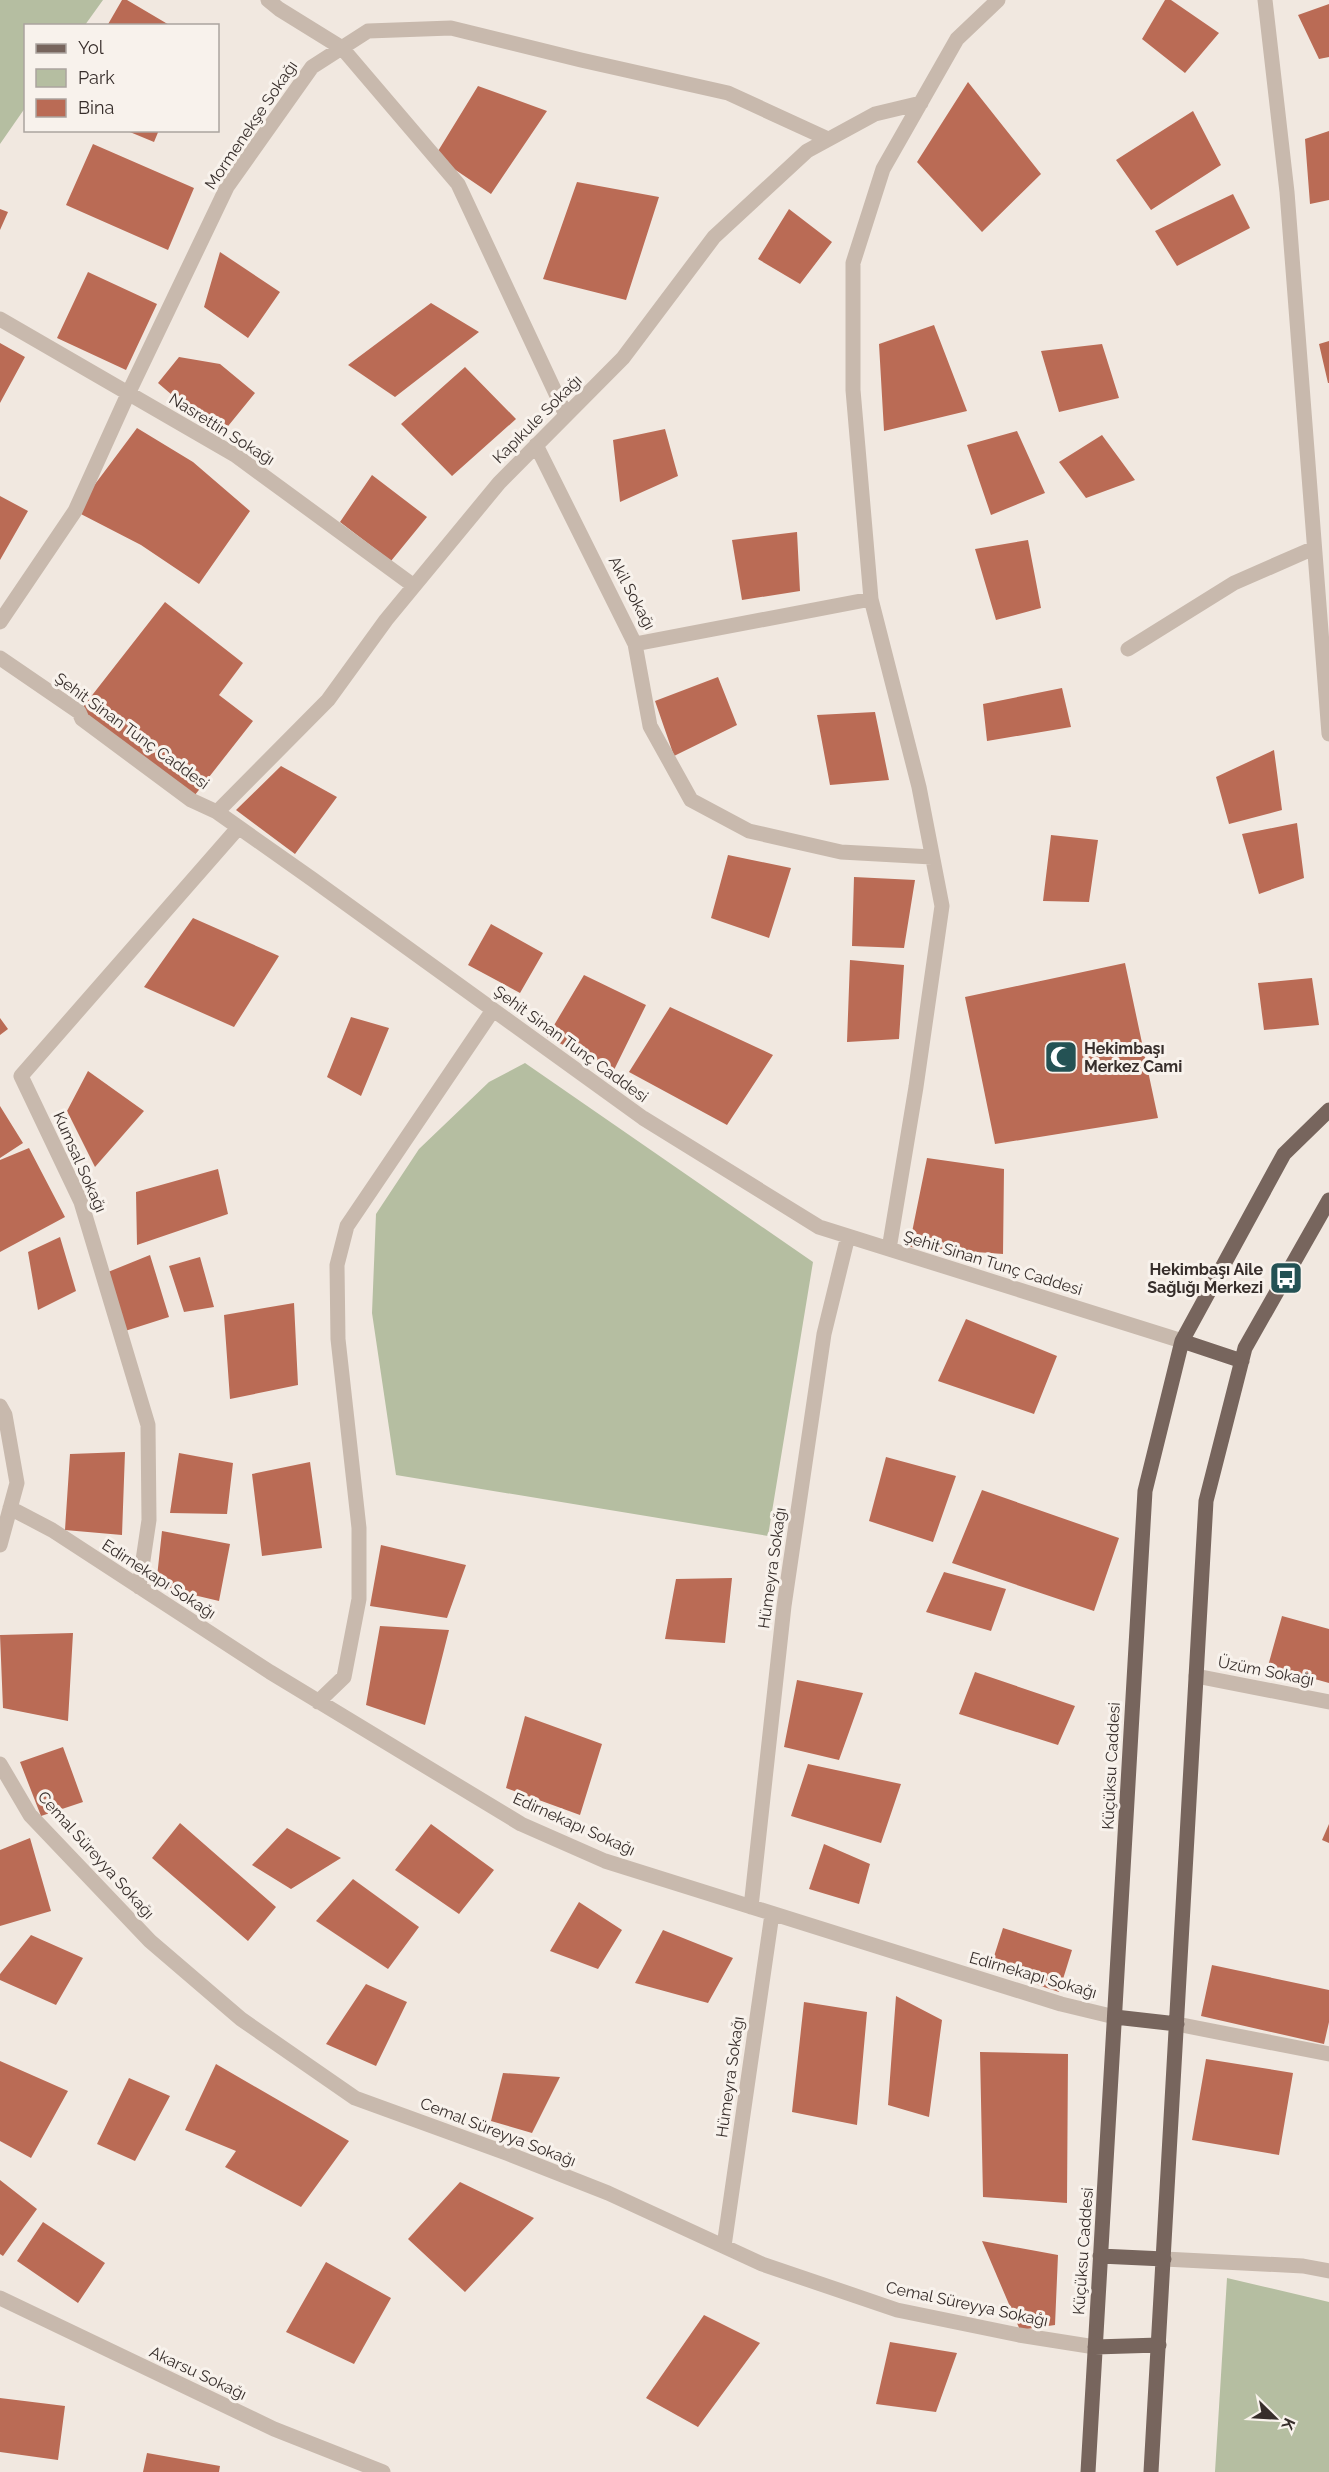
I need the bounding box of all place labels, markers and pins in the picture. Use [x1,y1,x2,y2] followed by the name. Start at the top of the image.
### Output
[1043,1039,1079,1075] mosque icon: Hekimbaşı Merkez Cami
[1084,1039,1182,1076] place label: Hekimbaşı Merkez Cami
[1147,1260,1263,1297] place label: Hekimbaşı Aile Sağlığı Merkezi
[1268,1260,1304,1296] bus stop icon: Hekimbaşı Aile Sağlığı Merkezi

